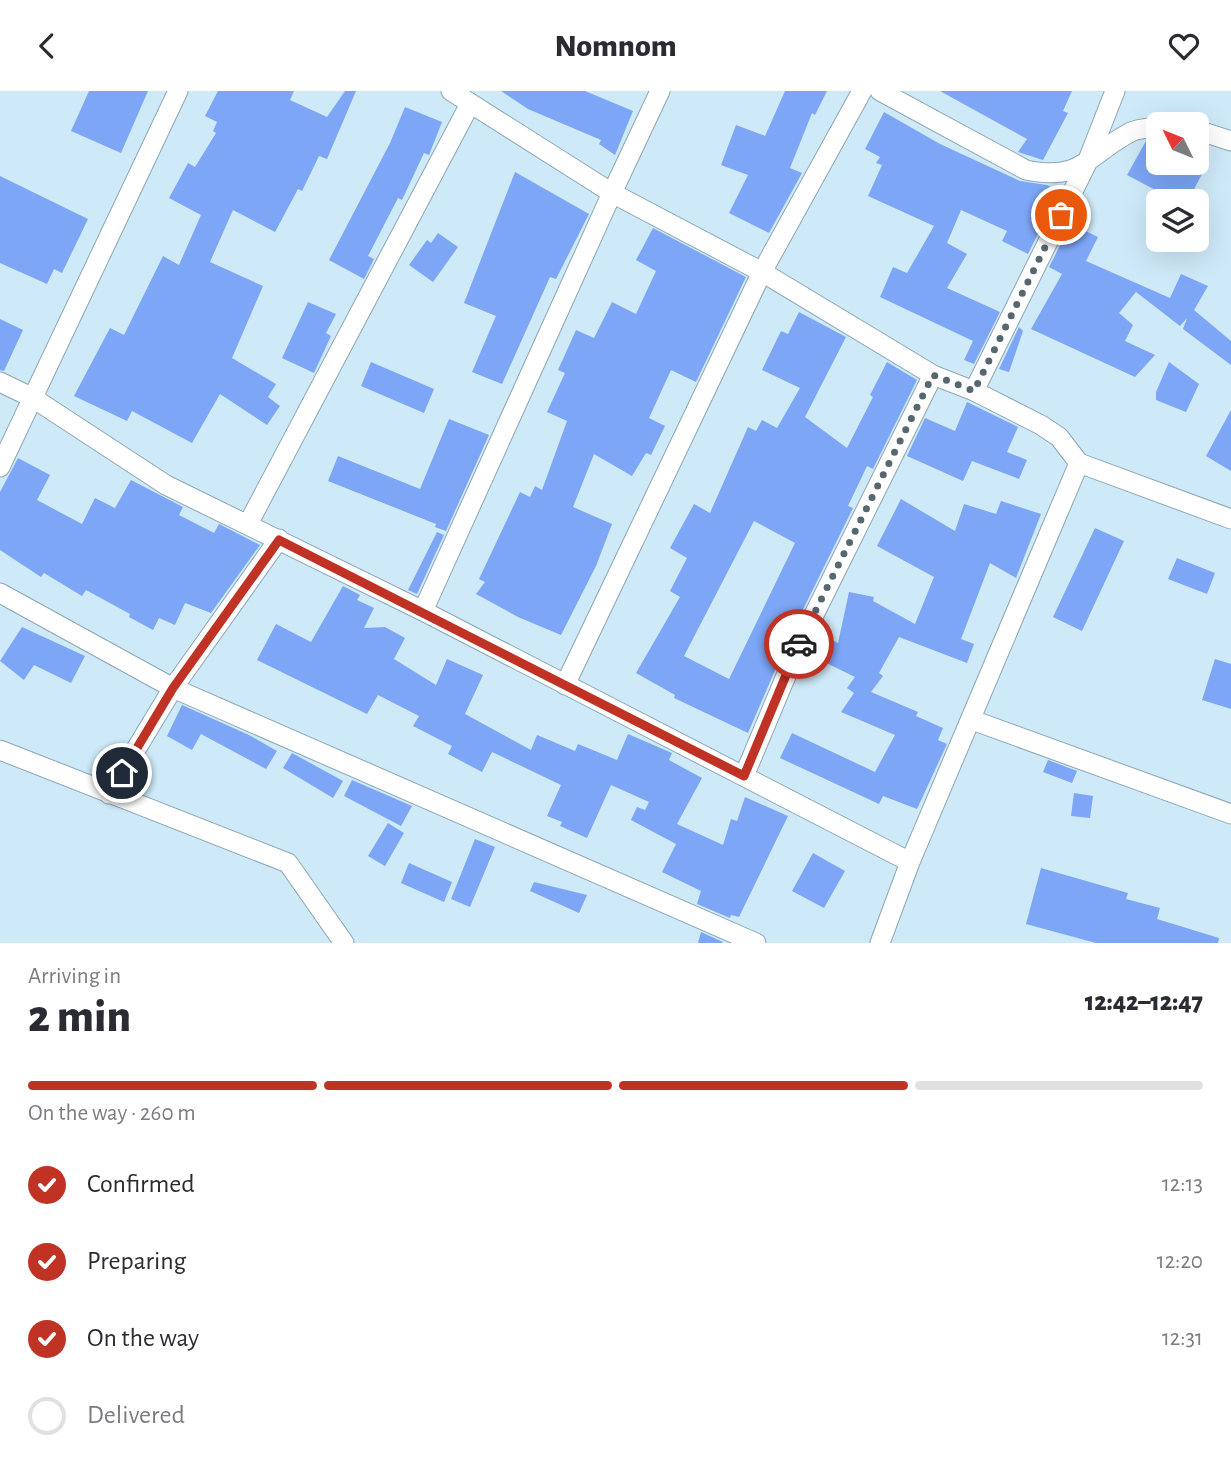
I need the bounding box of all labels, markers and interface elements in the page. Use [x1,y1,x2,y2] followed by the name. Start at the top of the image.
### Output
[28,27,66,65] icon: back
[1165,27,1203,65] icon: heart
[554,30,677,62] text: Nomnom
[1146,112,1209,175] north arrow
[1146,112,1209,252] map controls
[1031,185,1091,245] pin
[1146,189,1209,252] button: layers
[1042,196,1080,234] icon: bag
[764,609,834,679] courier
[780,625,818,663] icon: car
[92,743,152,803] pin
[103,754,141,792] icon: home
[28,965,121,988] text: Arriving in
[1085,989,1203,1015] text: 12:42–12:47
[28,994,131,1040] text: 2 min
[28,1102,196,1125] text: On the way · 260 m
[28,1166,66,1204] icon: check
[87,1171,195,1197] text: Confirmed
[1162,1173,1203,1196] text: 12:13
[28,1243,66,1281] icon: check
[87,1248,186,1274] text: Preparing
[1157,1250,1203,1273] text: 12:20
[28,1320,66,1358] icon: check
[87,1325,199,1351] text: On the way
[1162,1327,1203,1350] text: 12:31
[87,1402,185,1428] text: Delivered

